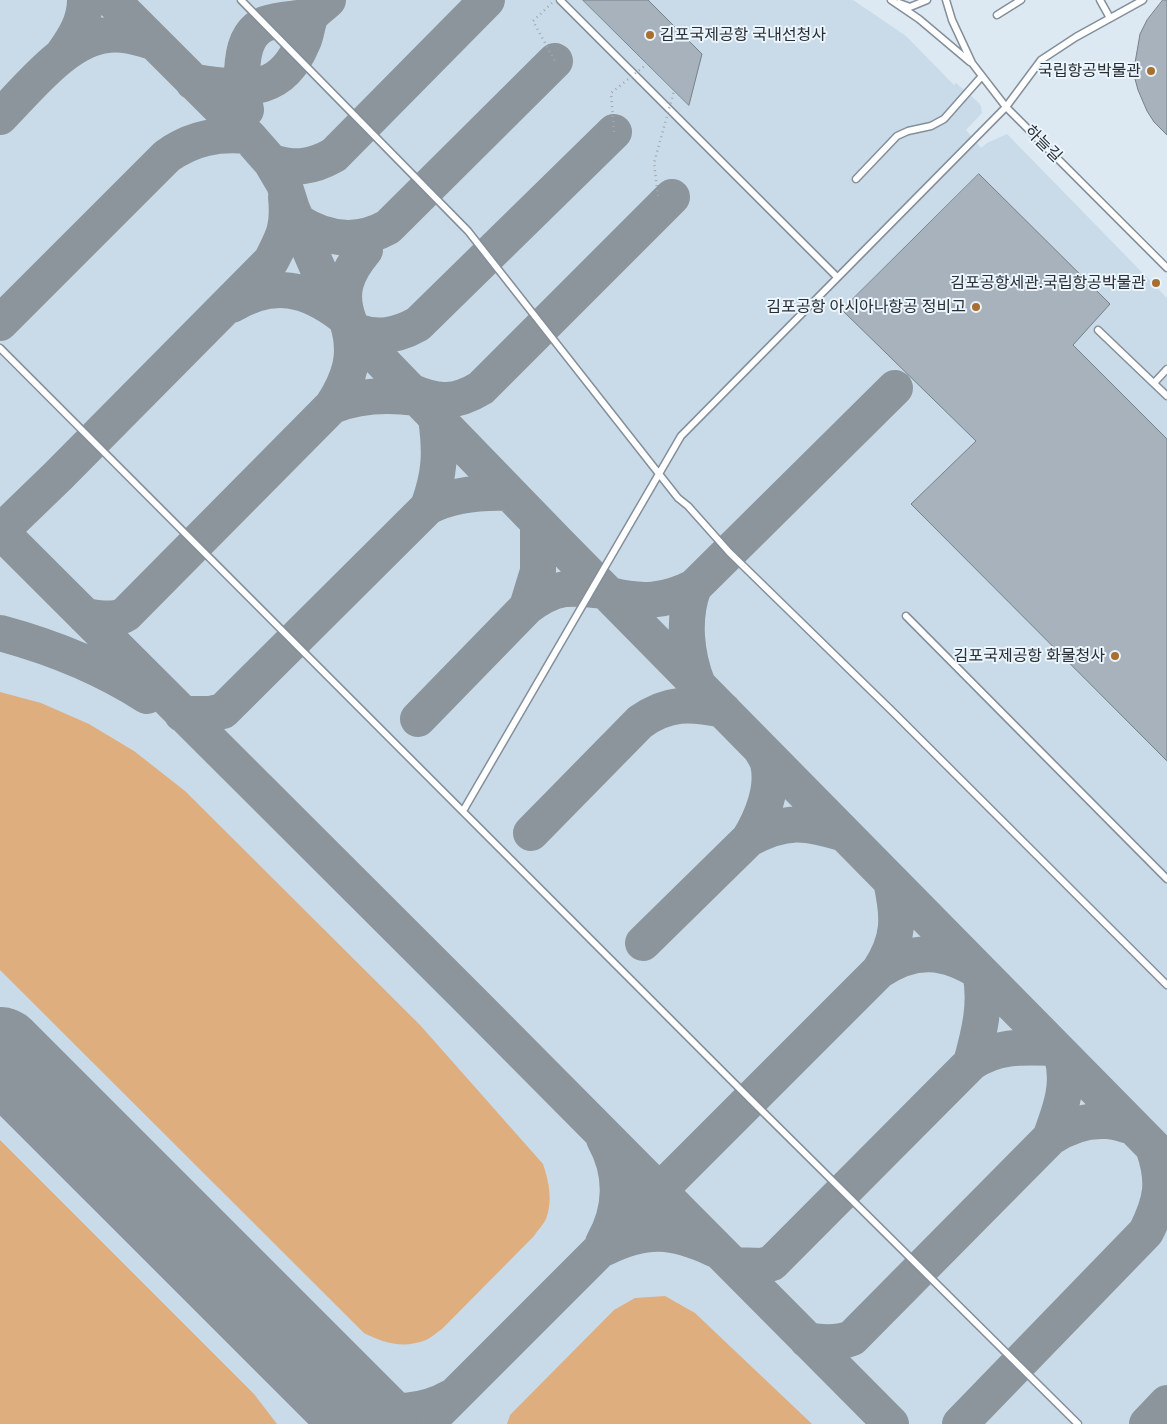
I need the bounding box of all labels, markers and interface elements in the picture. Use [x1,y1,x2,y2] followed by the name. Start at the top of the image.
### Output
[660,25,826,45] place label: 김포국제공항 국내선청사
[644,29,656,41] marker: 김포국제공항 국내선청사
[1038,61,1141,81] place label: 국립항공박물관
[1145,65,1157,77] marker: 국립항공박물관
[1021,122,1065,166] street label: 하늘길
[951,273,1146,293] place label: 김포공항세관.국립항공박물관
[1150,277,1162,289] marker: 김포공항세관.국립항공박물관
[767,297,966,317] place label: 김포공항 아시아나항공 정비고
[970,301,982,313] marker: 김포공항 아시아나항공 정비고
[954,646,1105,666] place label: 김포국제공항 화물청사
[1109,650,1121,662] marker: 김포국제공항 화물청사

